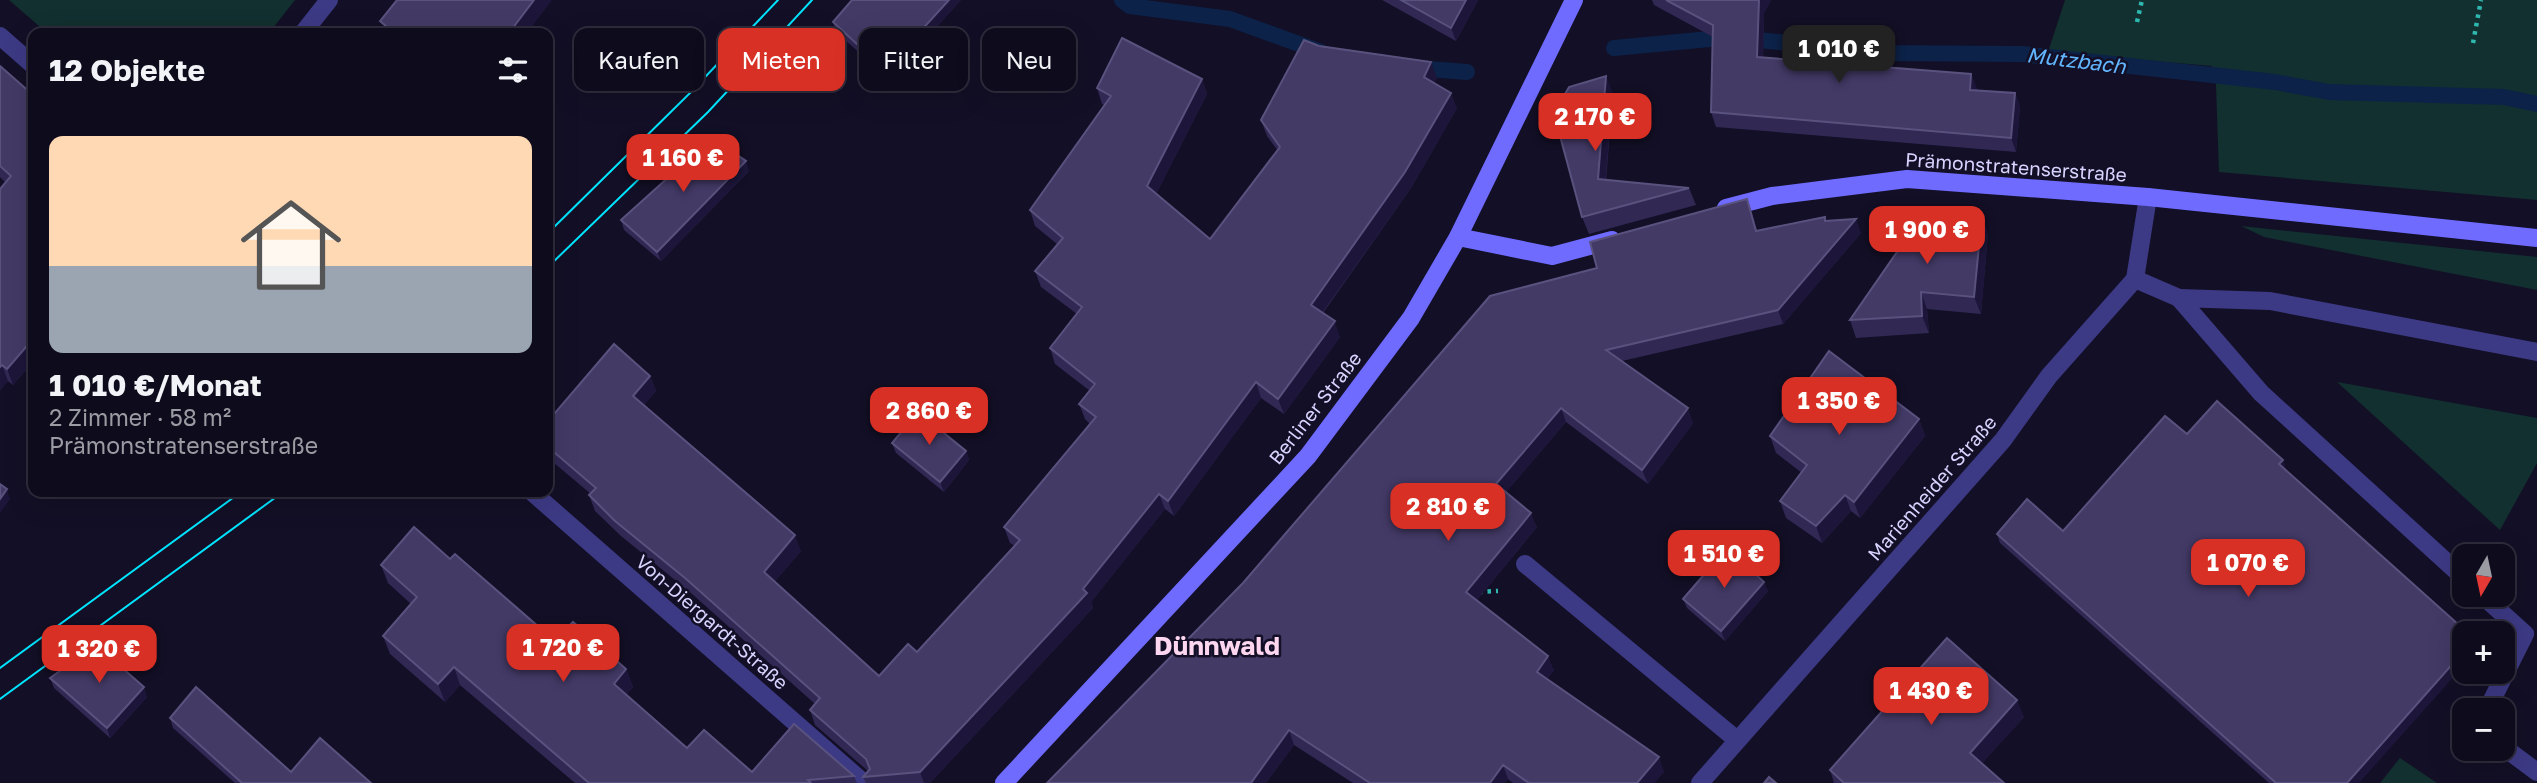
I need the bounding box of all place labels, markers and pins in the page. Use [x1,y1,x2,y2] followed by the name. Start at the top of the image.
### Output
[1774,25,1904,85] pin: 1 010 €
[1530,94,1660,153] pin: 2 170 €
[618,134,748,194] pin: 1 160 €
[1862,206,1992,266] pin: 1 900 €
[1774,378,1904,437] pin: 1 350 €
[864,388,994,447] pin: 2 860 €
[1383,484,1513,543] pin: 2 810 €
[1659,530,1789,590] pin: 1 510 €
[2183,540,2313,599] pin: 1 070 €
[498,624,628,684] pin: 1 720 €
[34,626,164,685] pin: 1 320 €
[1866,668,1996,727] pin: 1 430 €

